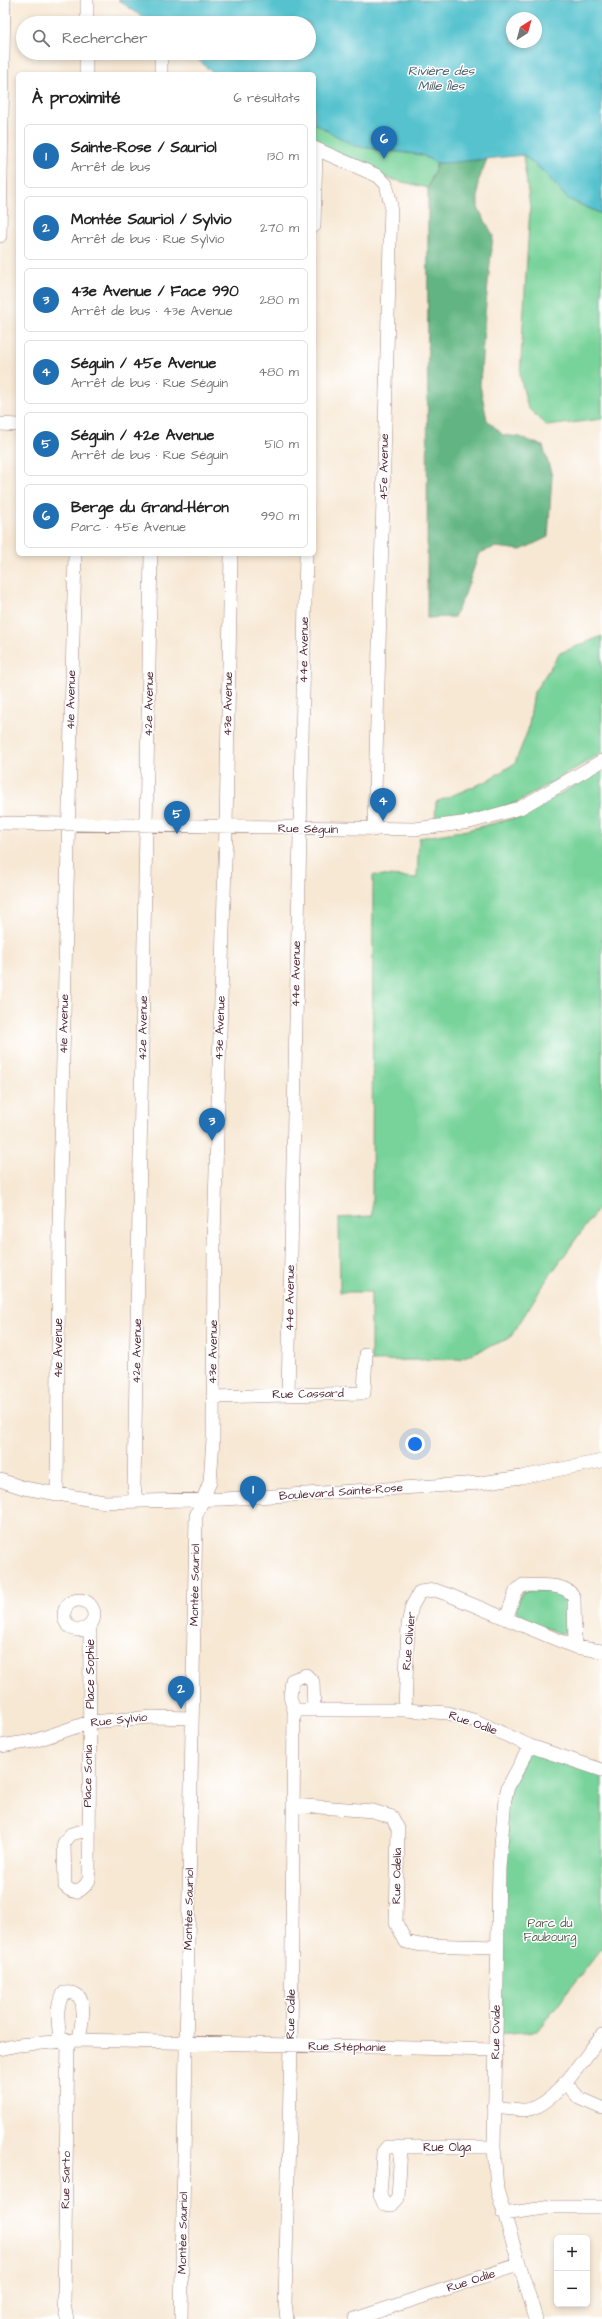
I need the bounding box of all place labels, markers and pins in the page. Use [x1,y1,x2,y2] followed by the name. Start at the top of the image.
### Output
[371,126,397,159] pin: 6
[370,788,396,821] pin: 4
[164,801,190,834] pin: 5
[199,1108,225,1141] pin: 3
[240,1476,266,1509] pin: 1
[168,1676,194,1709] pin: 2

